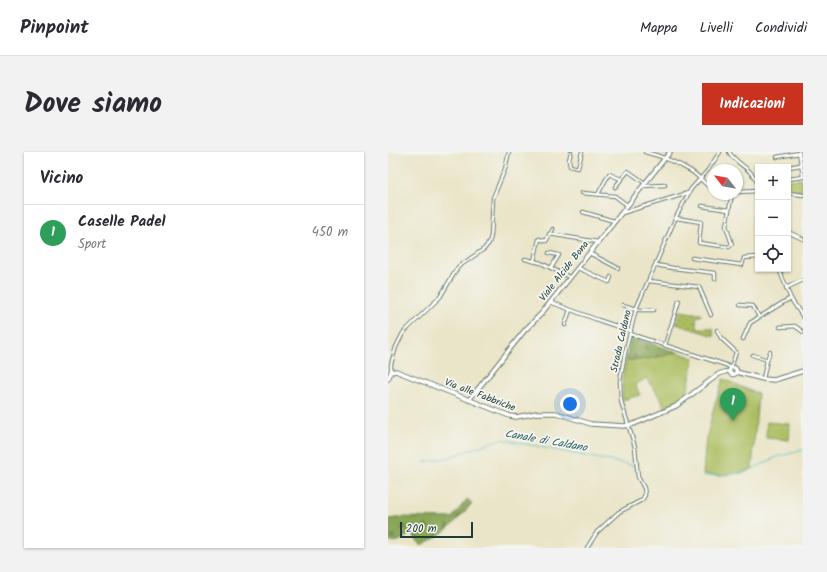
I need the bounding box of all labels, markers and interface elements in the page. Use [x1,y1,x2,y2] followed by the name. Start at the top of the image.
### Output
[20,13,89,43] text: Pinpoint
[640,17,678,39] text: Mappa
[700,17,733,39] text: Livelli
[755,17,807,39] text: Condividi
[24,82,162,127] text: Dove siamo
[702,83,803,125] button: Indicazioni
[707,164,743,200] north arrow
[755,164,791,272] map controls
[755,164,791,200] button: +
[40,165,83,192] text: Vicino
[755,200,791,236] button: −
[78,210,166,234] text: Caselle Padel
[51,222,55,243] text: 1
[312,222,348,243] text: 450 m
[78,234,106,255] text: Sport
[755,236,791,272] button: locate
[535,237,593,305] street label: Viale Alcide Bona
[606,308,636,374] street label: Strada Caldano
[442,374,518,416] street label: Via alle Fabbriche
[720,388,746,421] pin: 1
[560,394,580,414] your location
[503,425,590,457] water label: Canale di Caldano
[400,520,473,539] scale bar
[406,520,437,538] text: 200 m

